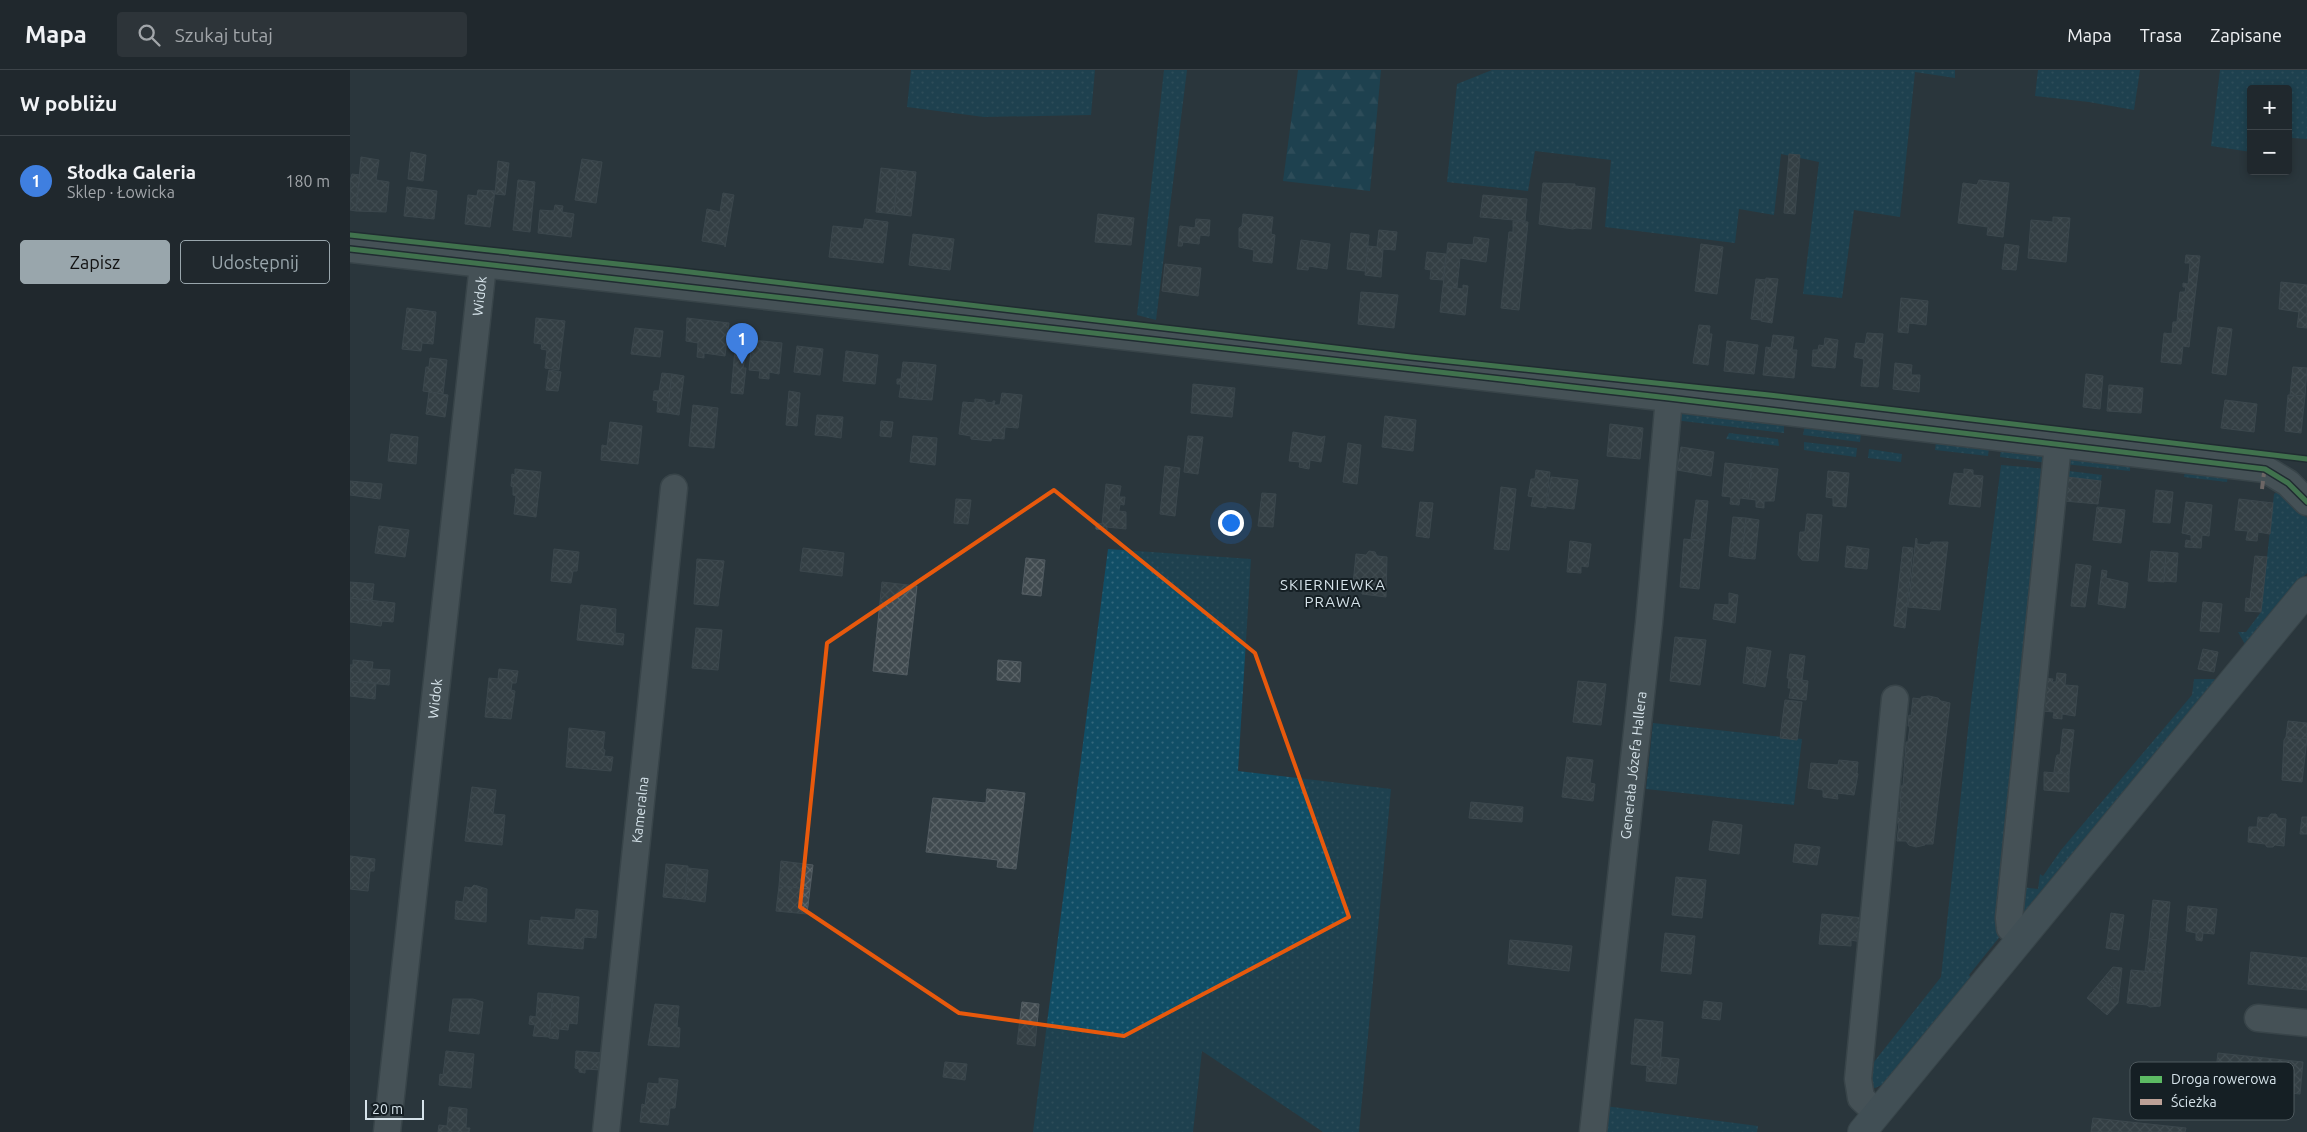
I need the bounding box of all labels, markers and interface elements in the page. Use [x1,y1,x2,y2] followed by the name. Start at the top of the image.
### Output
[117,12,467,57] search box
[25,21,87,48] text: Mapa
[135,21,163,49] icon: search
[175,24,273,46] text: Szukaj tutaj
[2067,25,2112,45] text: Mapa
[2140,25,2182,45] text: Trasa
[2210,25,2282,45] text: Zapisane
[2247,85,2292,175] map controls
[2247,85,2292,130] button: +
[20,91,117,115] text: W pobliżu
[2247,130,2292,175] button: −
[67,161,196,183] text: Słodka Galeria
[31,172,41,190] text: 1
[285,172,330,190] text: 180 m
[67,183,175,201] text: Sklep · Łowicka
[20,240,170,284] button: Zapisz
[180,240,330,284] button: Udostępnij
[469,275,490,317] street label: Widok
[726,323,758,364] pin: 1
[1218,510,1244,536] your location
[1280,576,1386,610] district label: SKIERNIEWKA PRAWA
[425,678,445,719] street label: Widok
[1617,690,1649,840] street label: Generała Józefa Hallera
[629,776,651,844] street label: Kameralna
[2130,1062,2294,1120] legend
[2171,1071,2276,1087] text: Droga rowerowa
[2171,1093,2217,1110] text: Ścieżka
[365,1097,424,1120] scale bar
[372,1101,403,1117] text: 20 m

